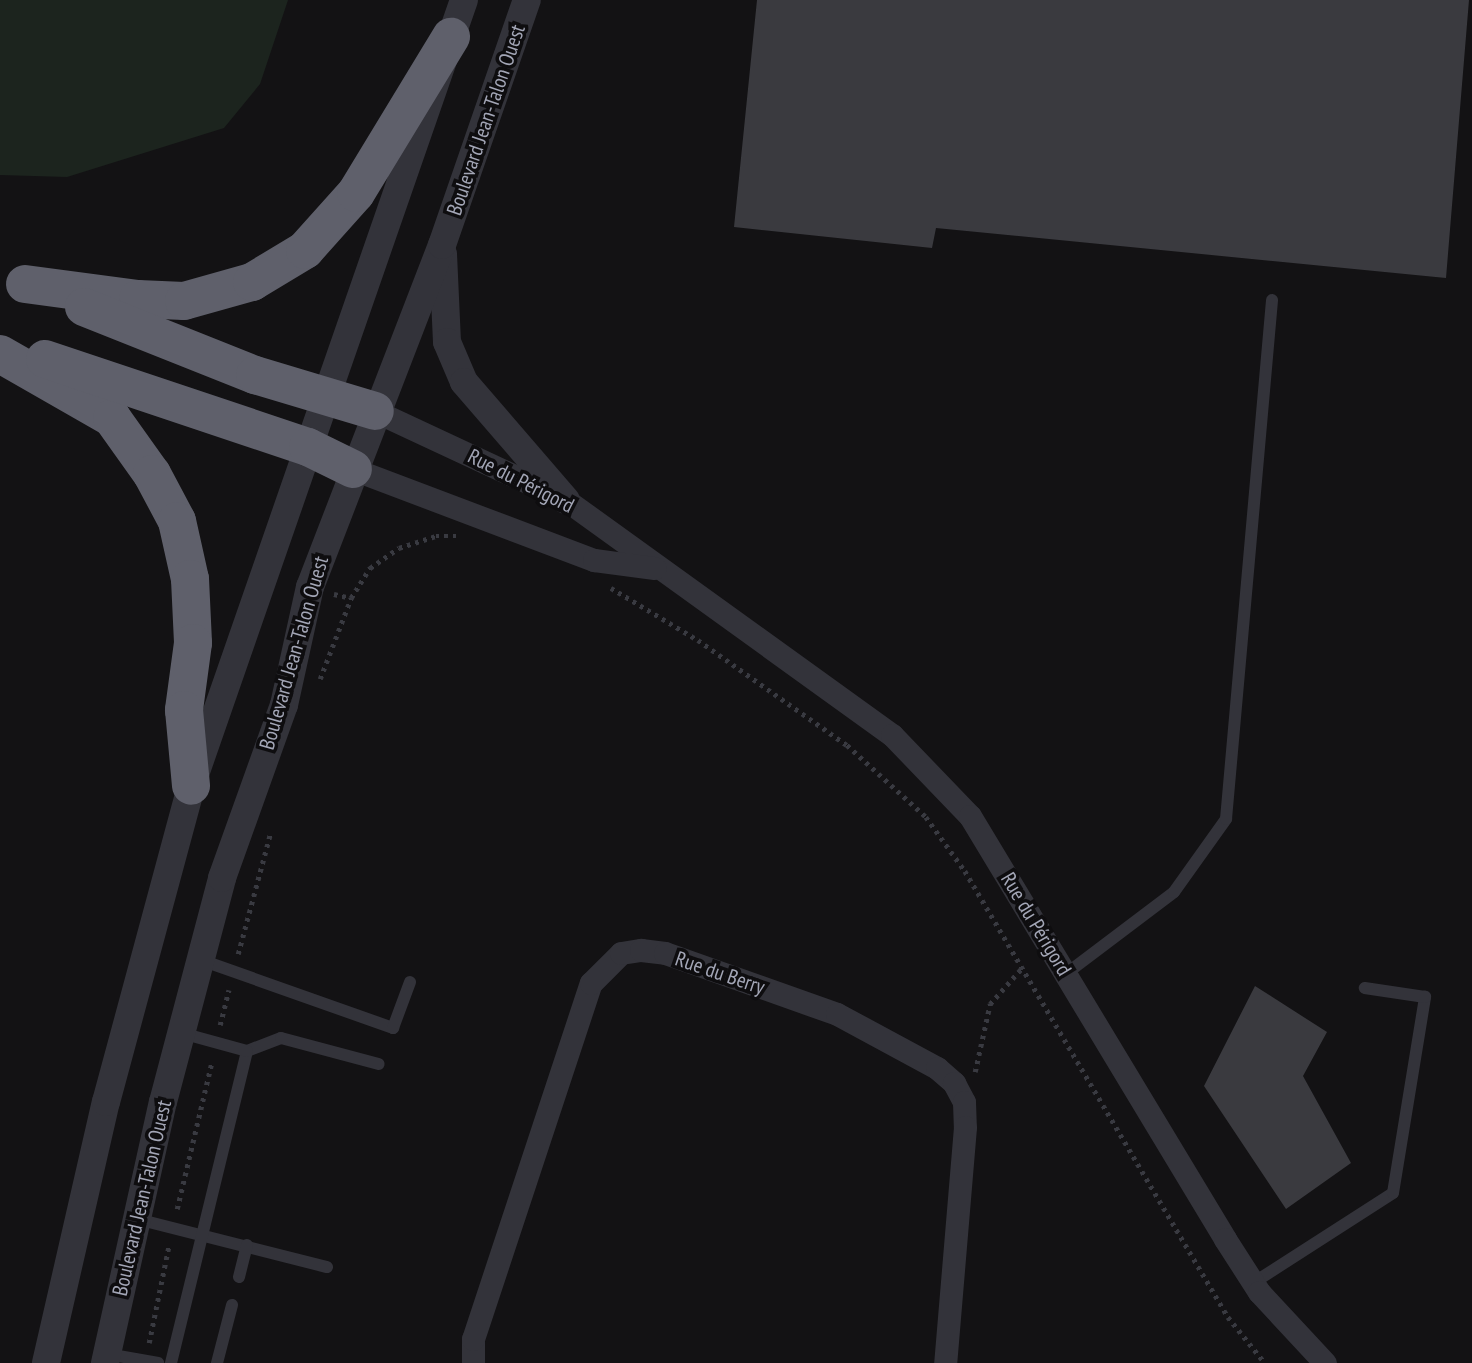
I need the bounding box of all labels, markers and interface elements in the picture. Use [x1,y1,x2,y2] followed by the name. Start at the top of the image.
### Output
[442,21,530,219] street label: Boulevard Jean-Talon Ouest
[464,443,578,519] street label: Rue du Périgord
[254,553,334,753] street label: Boulevard Jean-Talon Ouest
[995,868,1077,980] street label: Rue du Périgord
[672,946,768,1000] street label: Rue du Berry
[107,1098,177,1298] street label: Boulevard Jean-Talon Ouest

